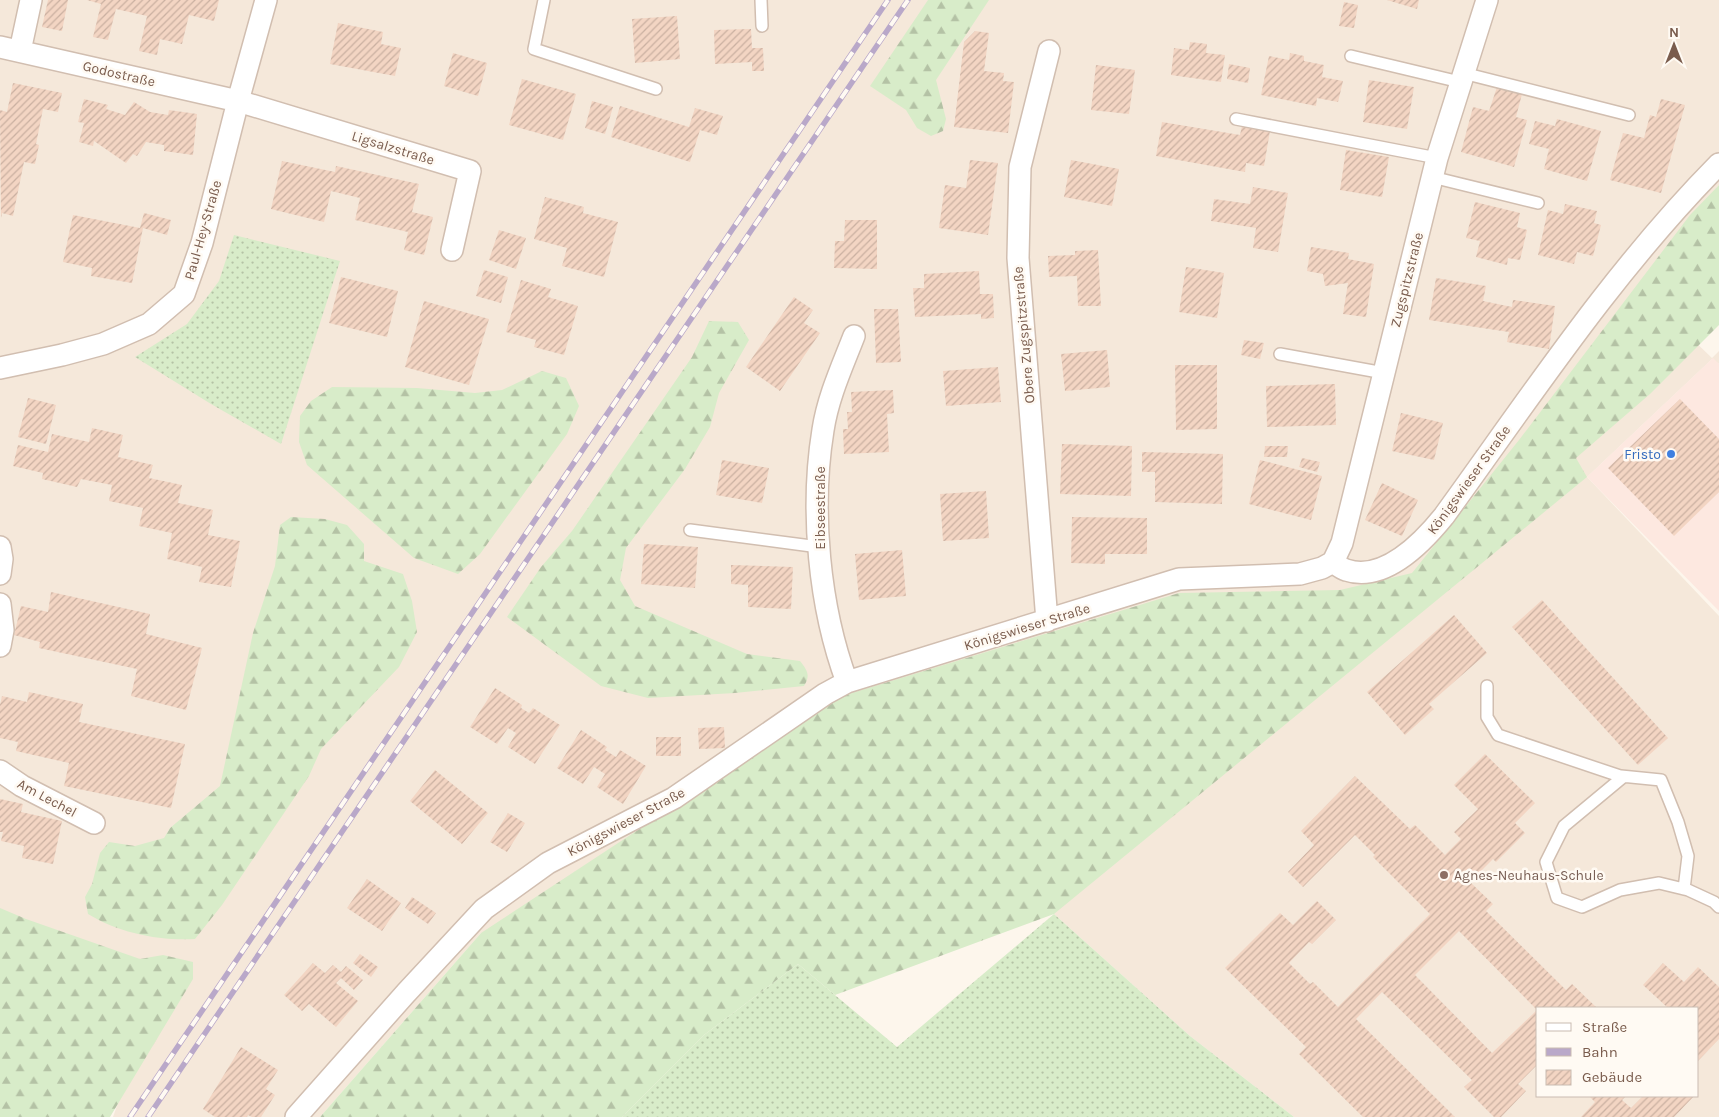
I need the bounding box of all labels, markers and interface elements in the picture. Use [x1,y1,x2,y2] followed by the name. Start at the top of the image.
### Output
[1649,20,1699,70] north arrow
[1669,24,1679,41] text: N
[81,57,157,91] street label: Godostraße
[350,127,436,169] street label: Ligsalzstraße
[181,178,225,282] street label: Paul-Hey-Straße
[1387,231,1427,329] street label: Zugspitzstraße
[1010,266,1038,404] street label: Obere Zugspitzstraße
[1424,422,1514,538] street label: Königswieser Straße
[1624,446,1661,463] place label: Fristo
[1665,448,1677,460] marker: Fristo
[812,466,829,550] street label: Eibseestraße
[962,600,1092,654] street label: Königswieser Straße
[14,775,80,821] street label: Am Lechel
[564,784,688,860] street label: Königswieser Straße
[1454,867,1604,884] place label: Agnes-Neuhaus-Schule
[1438,869,1450,881] marker: Agnes-Neuhaus-Schule
[1536,1007,1699,1097] legend
[1582,1018,1627,1036] text: Straße
[1582,1043,1618,1061] text: Bahn
[1582,1068,1642,1086] text: Gebäude

